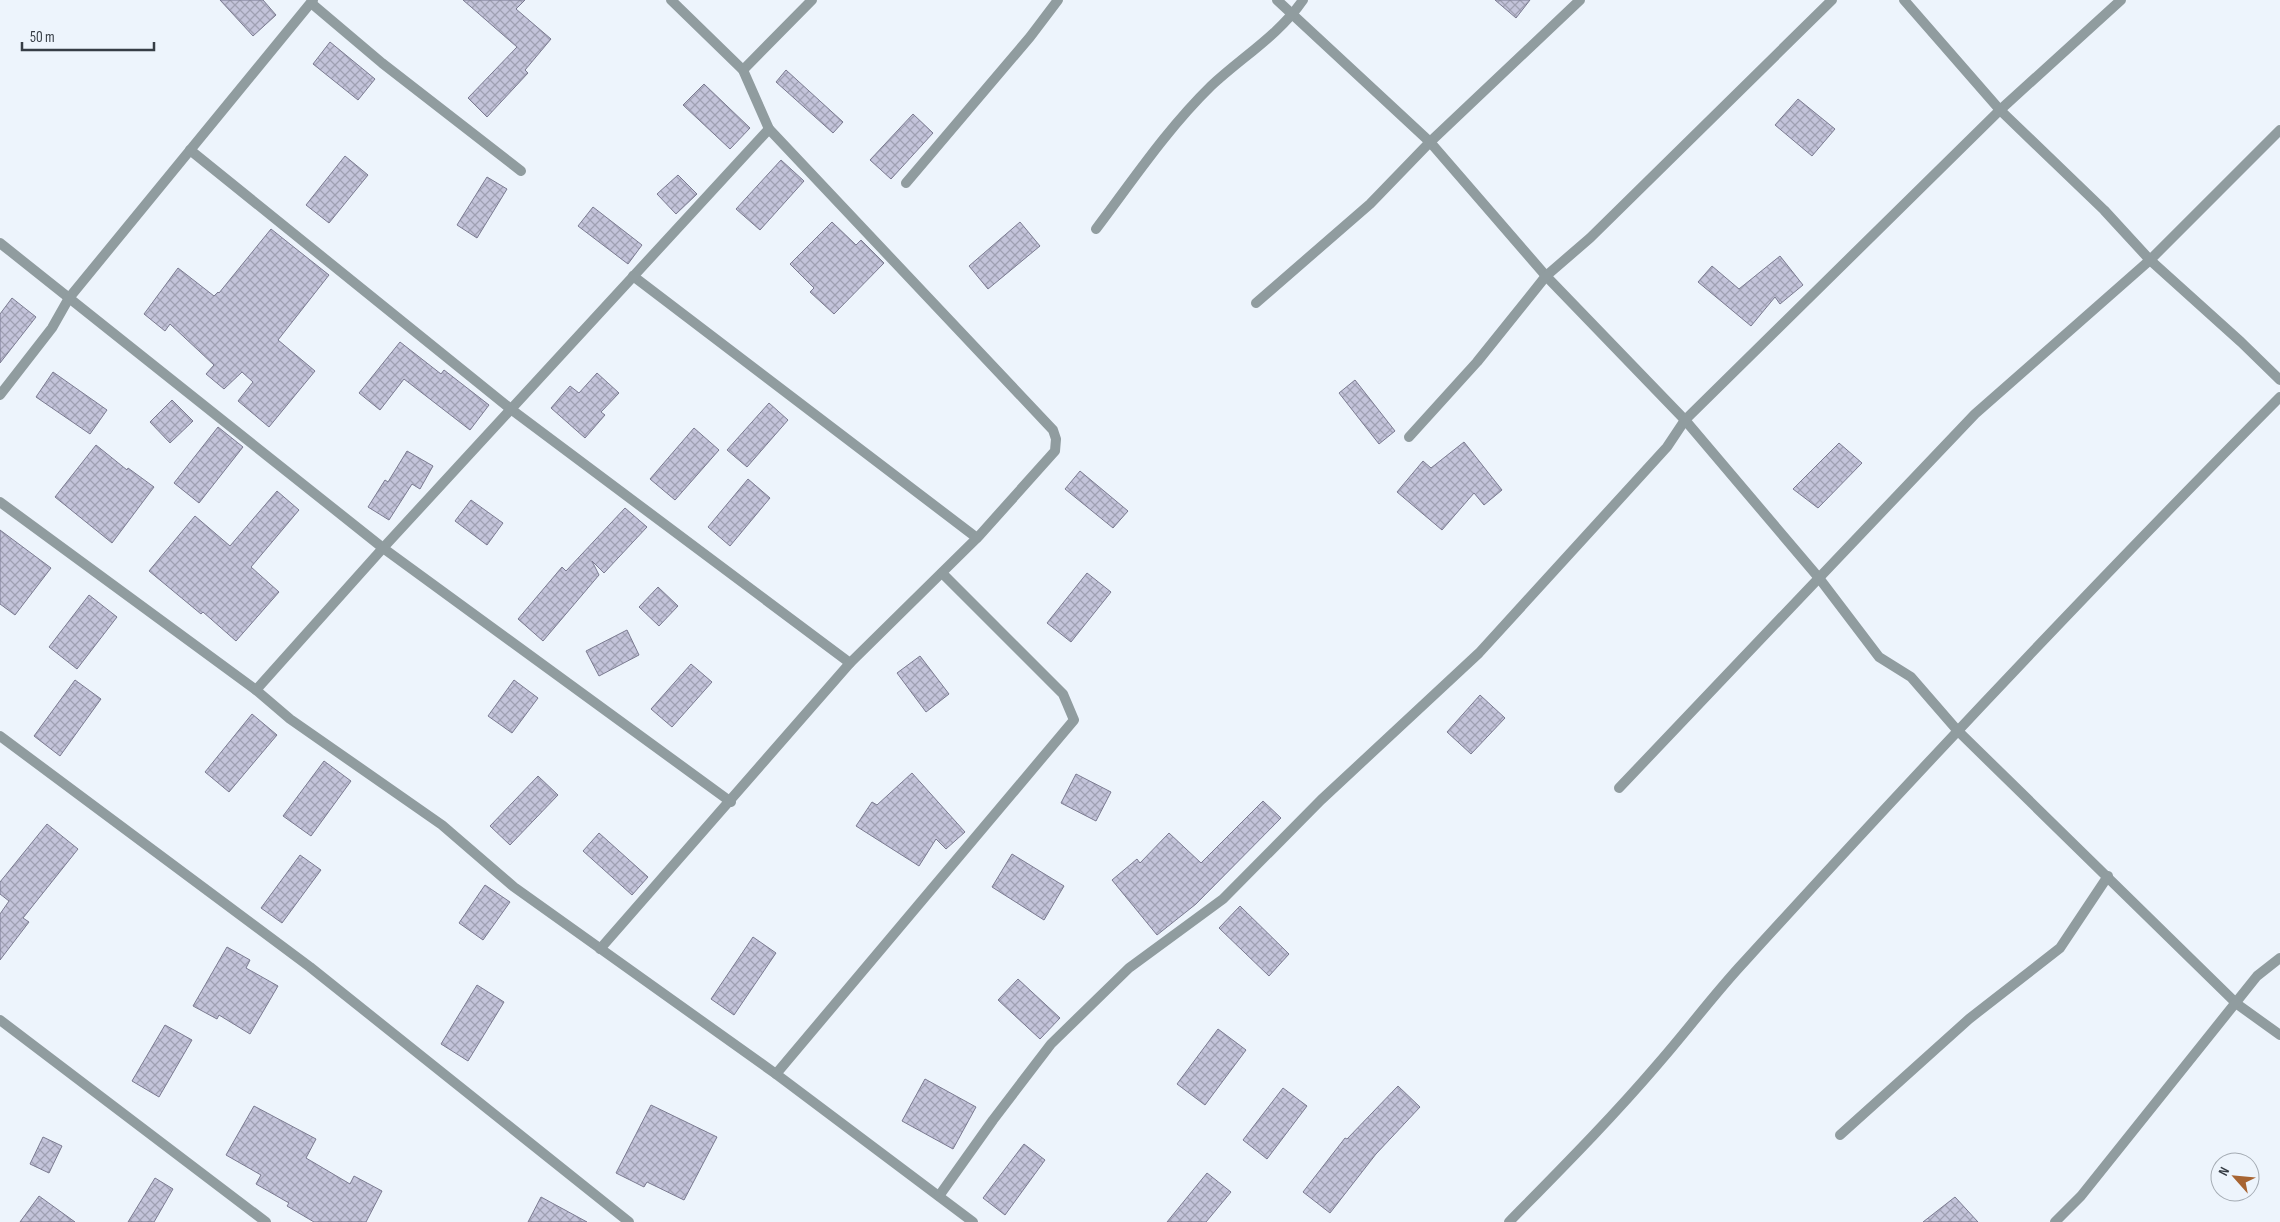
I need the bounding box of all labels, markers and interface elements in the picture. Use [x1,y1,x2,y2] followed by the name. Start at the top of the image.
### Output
[22,20,155,52] scale bar
[30,28,55,47] text: 50 m
[2210,1152,2260,1202] north arrow
[2215,1164,2233,1179] text: N

